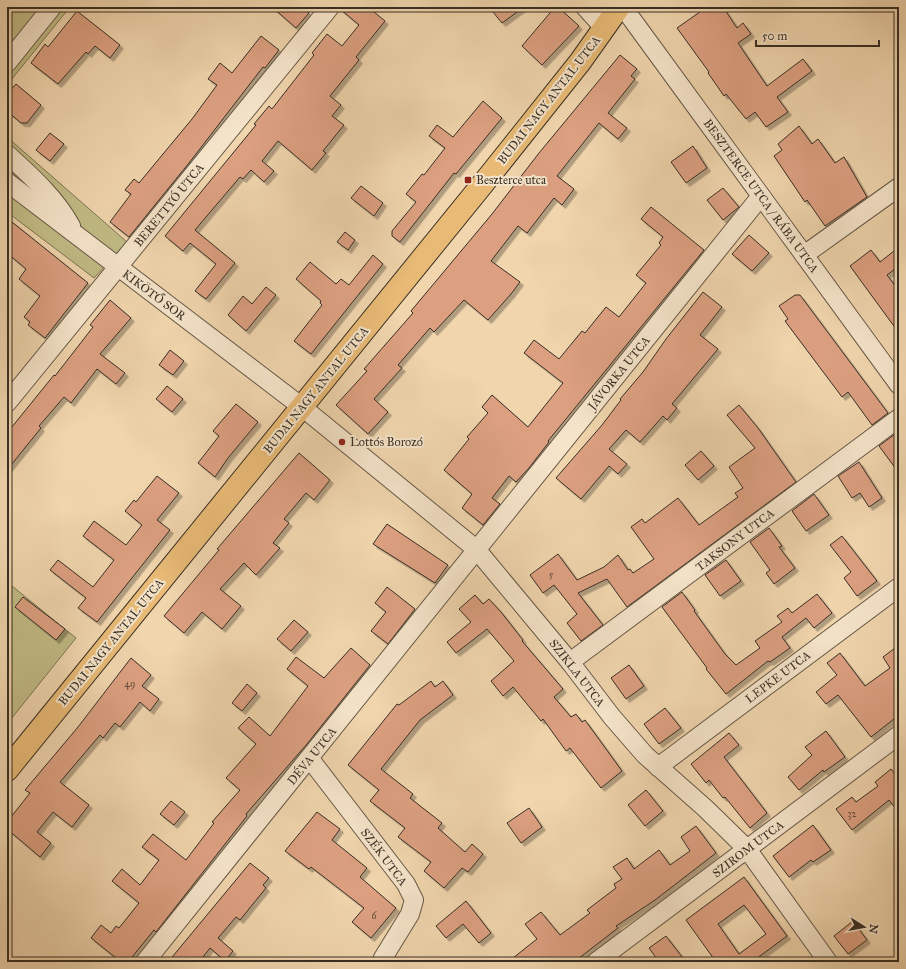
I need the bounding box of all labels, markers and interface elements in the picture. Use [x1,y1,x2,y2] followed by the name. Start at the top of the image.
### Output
[756,22,879,48] scale bar
[762,29,787,43] text: 50 m
[495,33,603,167] street label: BUDAI NAGY ANTAL UTCA
[700,116,822,276] street label: BESZTERCE UTCA / RÁBA UTCA
[130,159,207,249] street label: BERETTYÓ UTCA
[476,173,547,187] place label: Beszterce utca
[463,175,473,185] marker: Beszterce utca
[120,265,190,324] street label: KIKÖTŐ SOR
[261,324,371,456] street label: BUDAI NAGY ANTAL UTCA
[583,333,654,415] street label: JÁVORKA UTCA
[350,435,423,449] place label: Lottós Borozó
[337,437,347,447] marker: Lottós Borozó
[693,506,777,574] street label: TAKSONY UTCA
[549,569,554,581] house number: 5
[56,576,166,708] street label: BUDAI NAGY ANTAL UTCA
[546,636,608,710] street label: SZIKLA UTCA
[743,648,813,706] street label: LEPKE UTCA
[125,678,135,690] house number: 49
[283,723,339,788] street label: DÉVA UTCA
[848,808,857,820] house number: 32
[710,818,786,880] street label: SZIROM UTCA
[358,824,412,888] street label: SZÉK UTCA
[844,907,884,947] north arrow
[371,910,377,922] house number: 6
[866,923,881,935] text: N

